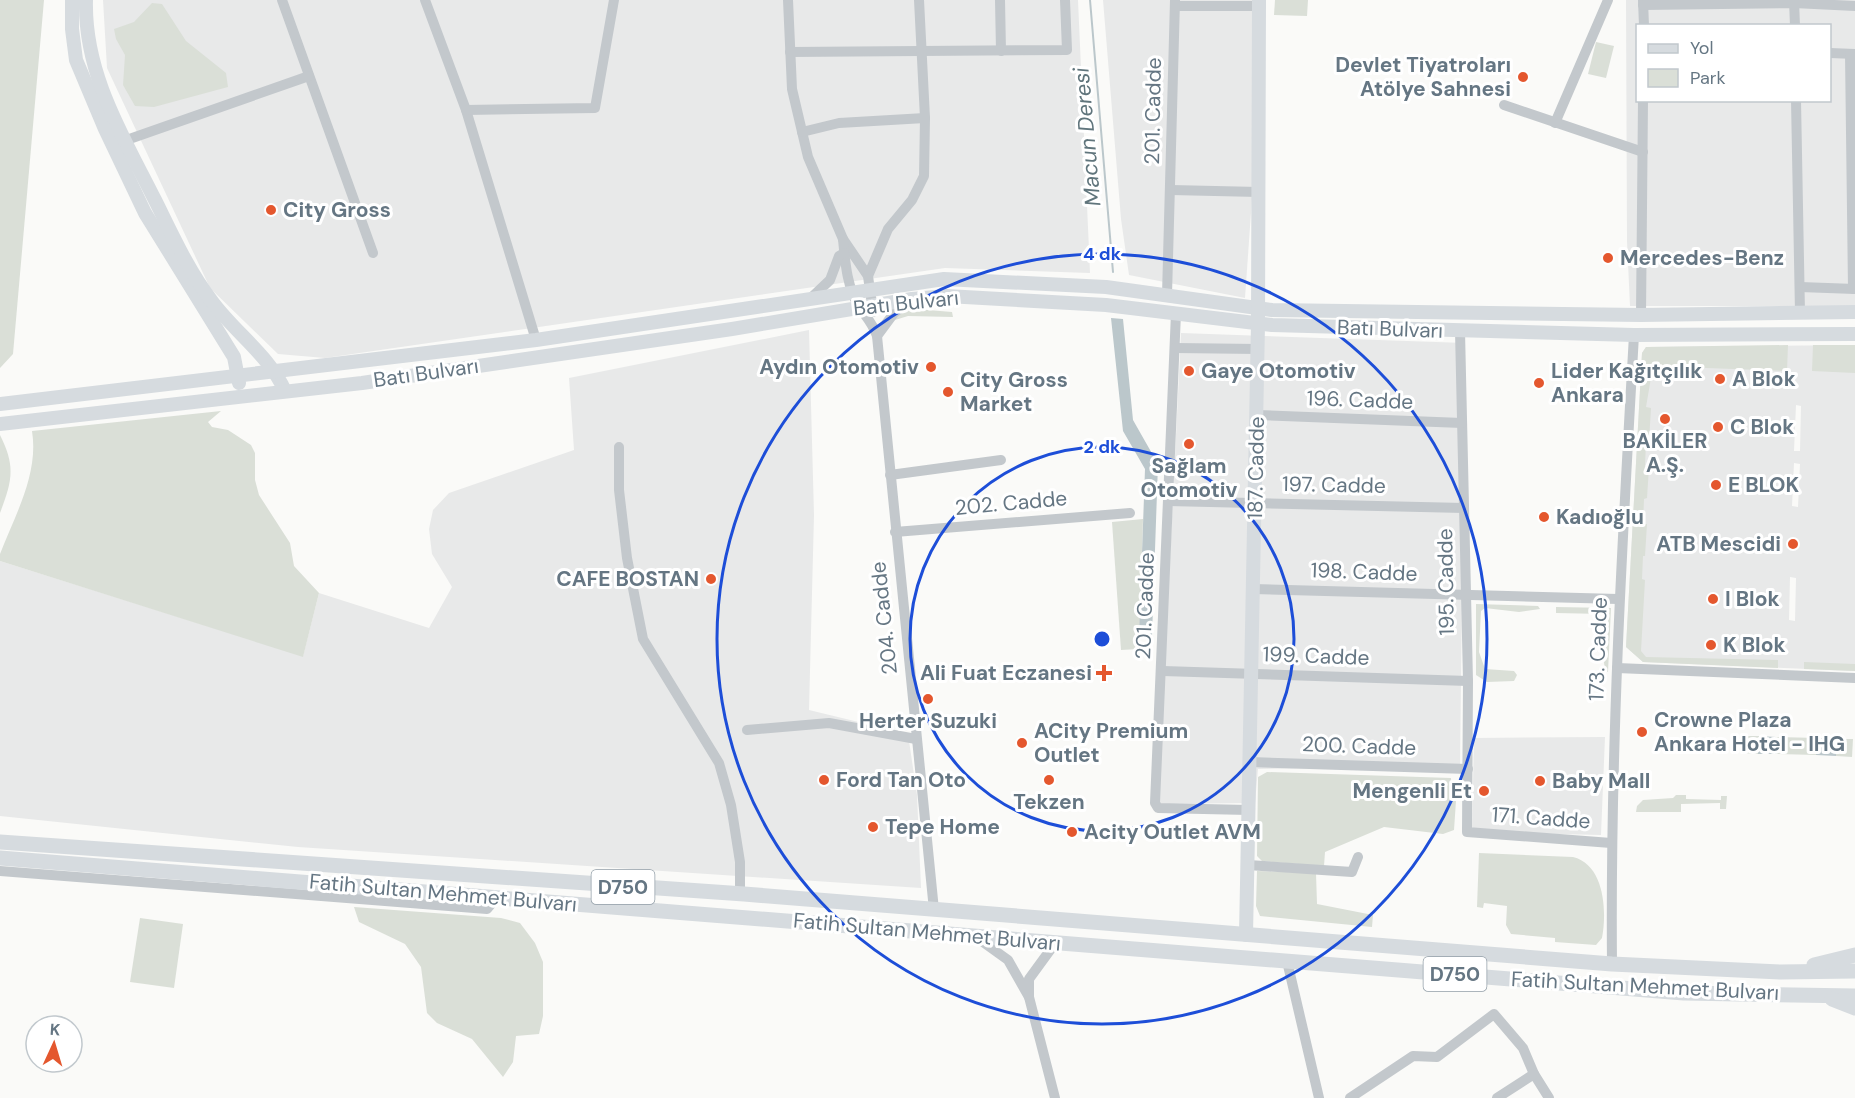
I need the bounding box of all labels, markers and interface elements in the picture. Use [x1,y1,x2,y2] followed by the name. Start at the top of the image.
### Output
[1636,24,1831,102] legend
[1690,36,1714,60] text: Yol
[1335,51,1511,103] place label: Devlet Tiyatroları Atölye Sahnesi
[1138,57,1168,165] street label: 201. Cadde
[1066,66,1108,208] water label: Macun Deresi
[1690,66,1726,90] text: Park
[1516,70,1530,84] marker: Devlet Tiyatroları Atölye Sahnesi
[283,196,391,224] place label: City Gross
[264,203,278,217] marker: City Gross
[1083,242,1122,266] text: 4 dk
[1620,244,1784,272] place label: Mercedes-Benz
[1601,251,1615,265] marker: Mercedes-Benz
[852,284,960,322] street label: Batı Bulvarı
[1336,313,1444,345] street label: Batı Bulvarı
[372,352,480,394] street label: Batı Bulvarı
[759,353,919,381] place label: Aydın Otomotiv
[1201,357,1356,385] place label: Gaye Otomotiv
[1551,357,1702,409] place label: Lider Kağıtçılık Ankara
[924,360,938,374] marker: Aydın Otomotiv
[1182,364,1196,378] marker: Gaye Otomotiv
[1732,365,1796,393] place label: A Blok
[960,366,1068,418] place label: City Gross Market
[1713,372,1727,386] marker: A Blok
[1532,376,1546,390] marker: Lider Kağıtçılık Ankara
[1306,384,1414,416] street label: 196. Cadde
[941,385,955,399] marker: City Gross Market
[1658,412,1672,426] marker: BAKİLER A.Ş.
[1730,413,1794,441] place label: C Blok
[1241,416,1271,520] street label: 187. Cadde
[1711,420,1725,434] marker: C Blok
[1623,427,1707,479] place label: BAKİLER A.Ş.
[1084,435,1121,459] text: 2 dk
[1182,437,1196,451] marker: Sağlam Otomotiv
[1141,452,1238,504] place label: Sağlam Otomotiv
[1282,470,1386,500] street label: 197. Cadde
[1728,471,1799,499] place label: E BLOK
[1709,478,1723,492] marker: E BLOK
[954,484,1068,522] street label: 202. Cadde
[1556,503,1644,531] place label: Kadıoğlu
[1537,510,1551,524] marker: Kadıoğlu
[1431,528,1461,636] street label: 195. Cadde
[1656,530,1781,558] place label: ATB Mescidi
[1786,537,1800,551] marker: ATB Mescidi
[1129,552,1161,660] street label: 201. Cadde
[1310,556,1418,588] street label: 198. Cadde
[864,560,904,676] street label: 204. Cadde
[556,565,699,593] place label: CAFE BOSTAN
[704,572,718,586] marker: CAFE BOSTAN
[1725,585,1780,613] place label: I Blok
[1706,592,1720,606] marker: I Blok
[1582,596,1614,702] street label: 173. Cadde
[1092,629,1112,649] centre of rings
[1723,631,1786,659] place label: K Blok
[1704,638,1718,652] marker: K Blok
[1262,640,1370,672] street label: 199. Cadde
[920,659,1092,687] place label: Ali Fuat Eczanesi
[1097,666,1111,680] marker: Ali Fuat Eczanesi
[921,692,935,706] marker: Herter Suzuki
[1654,706,1845,758] place label: Crowne Plaza Ankara Hotel - IHG
[859,707,997,735] place label: Herter Suzuki
[1034,717,1188,769] place label: ACity Premium Outlet
[1635,725,1649,739] marker: Crowne Plaza Ankara Hotel - IHG
[1301,730,1417,762] street label: 200. Cadde
[1015,736,1029,750] marker: ACity Premium Outlet
[836,766,966,794] place label: Ford Tan Oto
[1552,767,1650,795] place label: Baby Mall
[817,773,831,787] marker: Ford Tan Oto
[1042,773,1056,787] marker: Tekzen
[1533,774,1547,788] marker: Baby Mall
[1352,777,1472,805] place label: Mengenli Et
[1477,784,1491,798] marker: Mengenli Et
[1013,788,1085,816] place label: Tekzen
[1491,801,1591,835] street label: 171. Cadde
[885,813,1000,841] place label: Tepe Home
[1084,818,1261,846] place label: Acity Outlet AVM
[866,820,880,834] marker: Tepe Home
[1065,825,1079,839] marker: Acity Outlet AVM
[308,867,578,919] street label: Fatih Sultan Mehmet Bulvarı
[592,870,654,904] road number: D750
[792,906,1062,958] street label: Fatih Sultan Mehmet Bulvarı
[1424,957,1486,991] road number: D750
[1510,965,1780,1007] street label: Fatih Sultan Mehmet Bulvarı
[24,1014,84,1074] north arrow
[49,1019,62,1040] text: K

